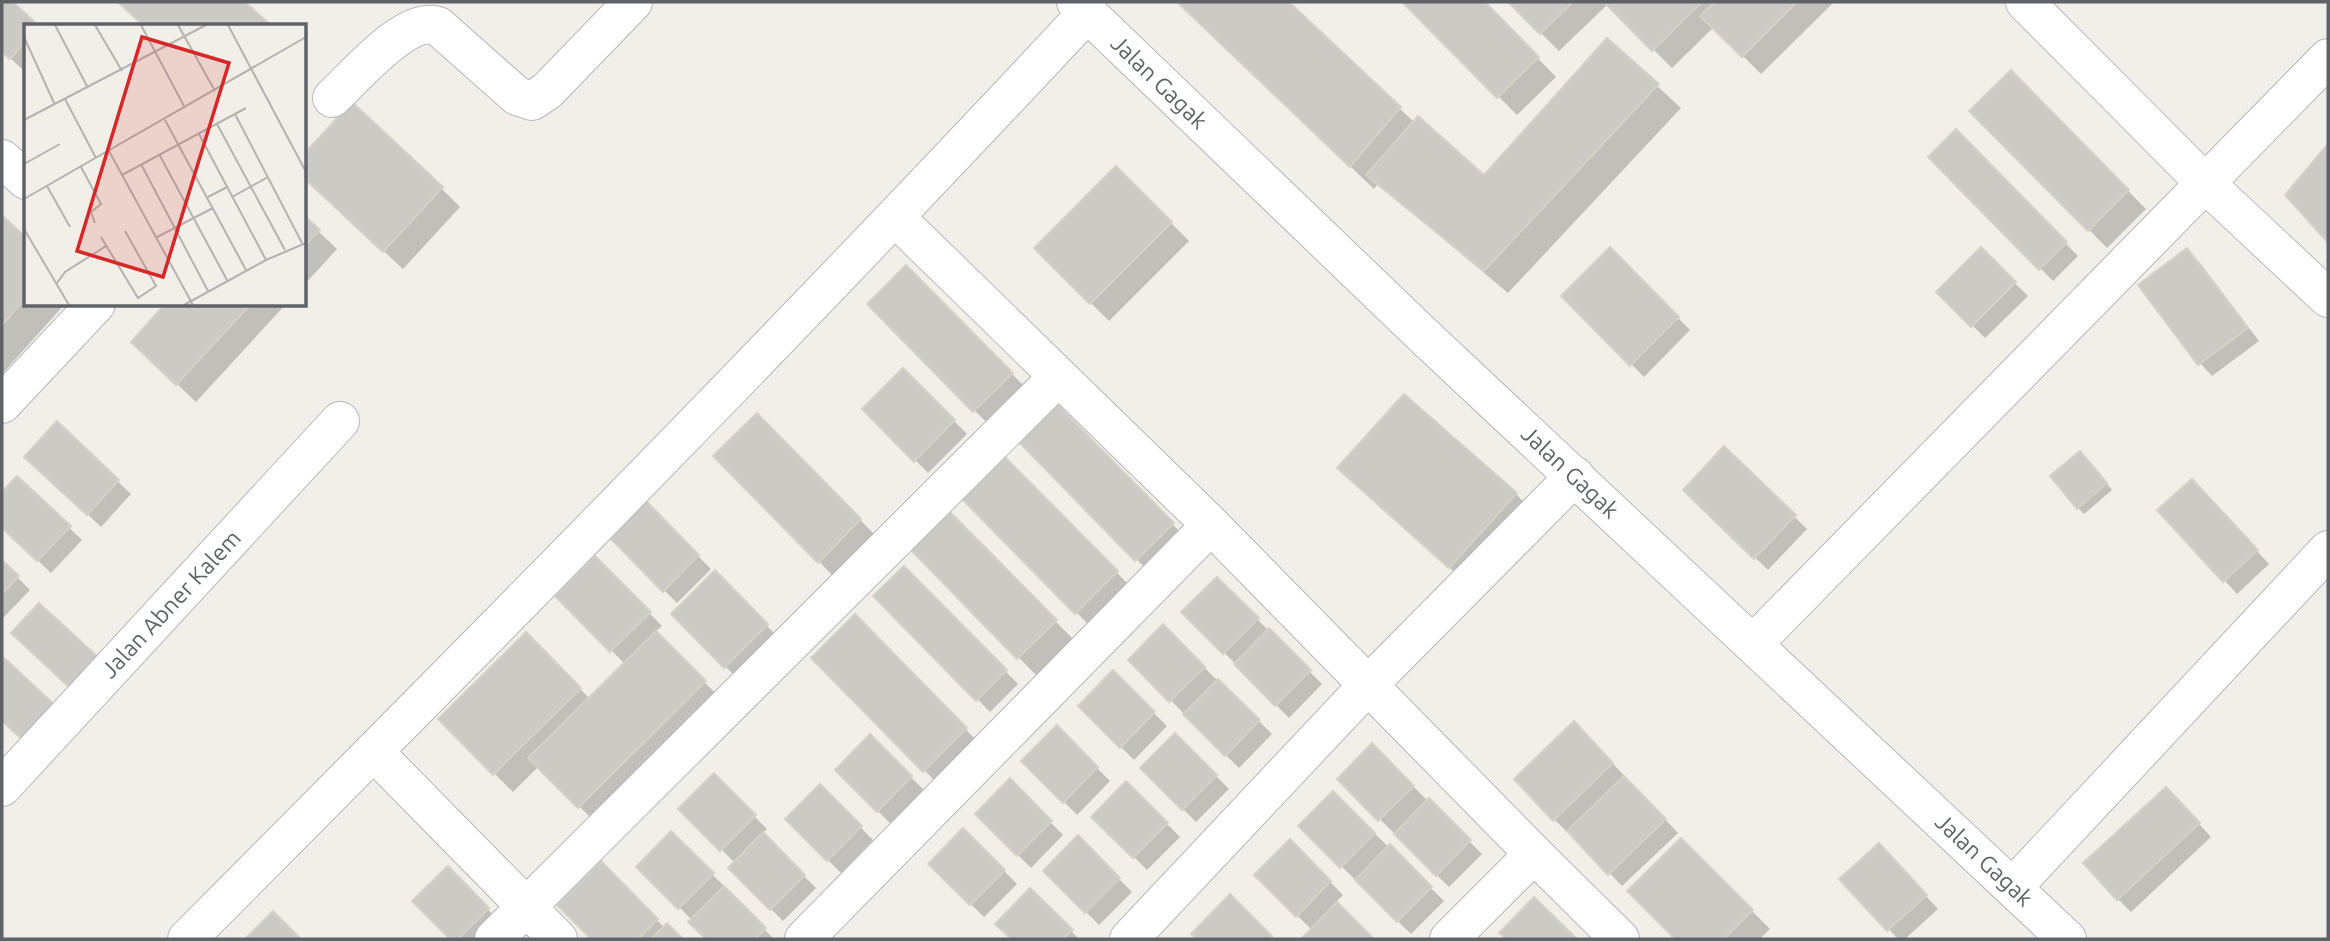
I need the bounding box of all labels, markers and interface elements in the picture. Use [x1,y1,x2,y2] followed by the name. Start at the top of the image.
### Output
[24,24,306,306] inset map
[1106,30,1213,134] street label: Jalan Gagak
[1517,420,1624,523] street label: Jalan Gagak
[96,525,245,682] street label: Jalan Abner Kalem
[1931,808,2038,911] street label: Jalan Gagak

